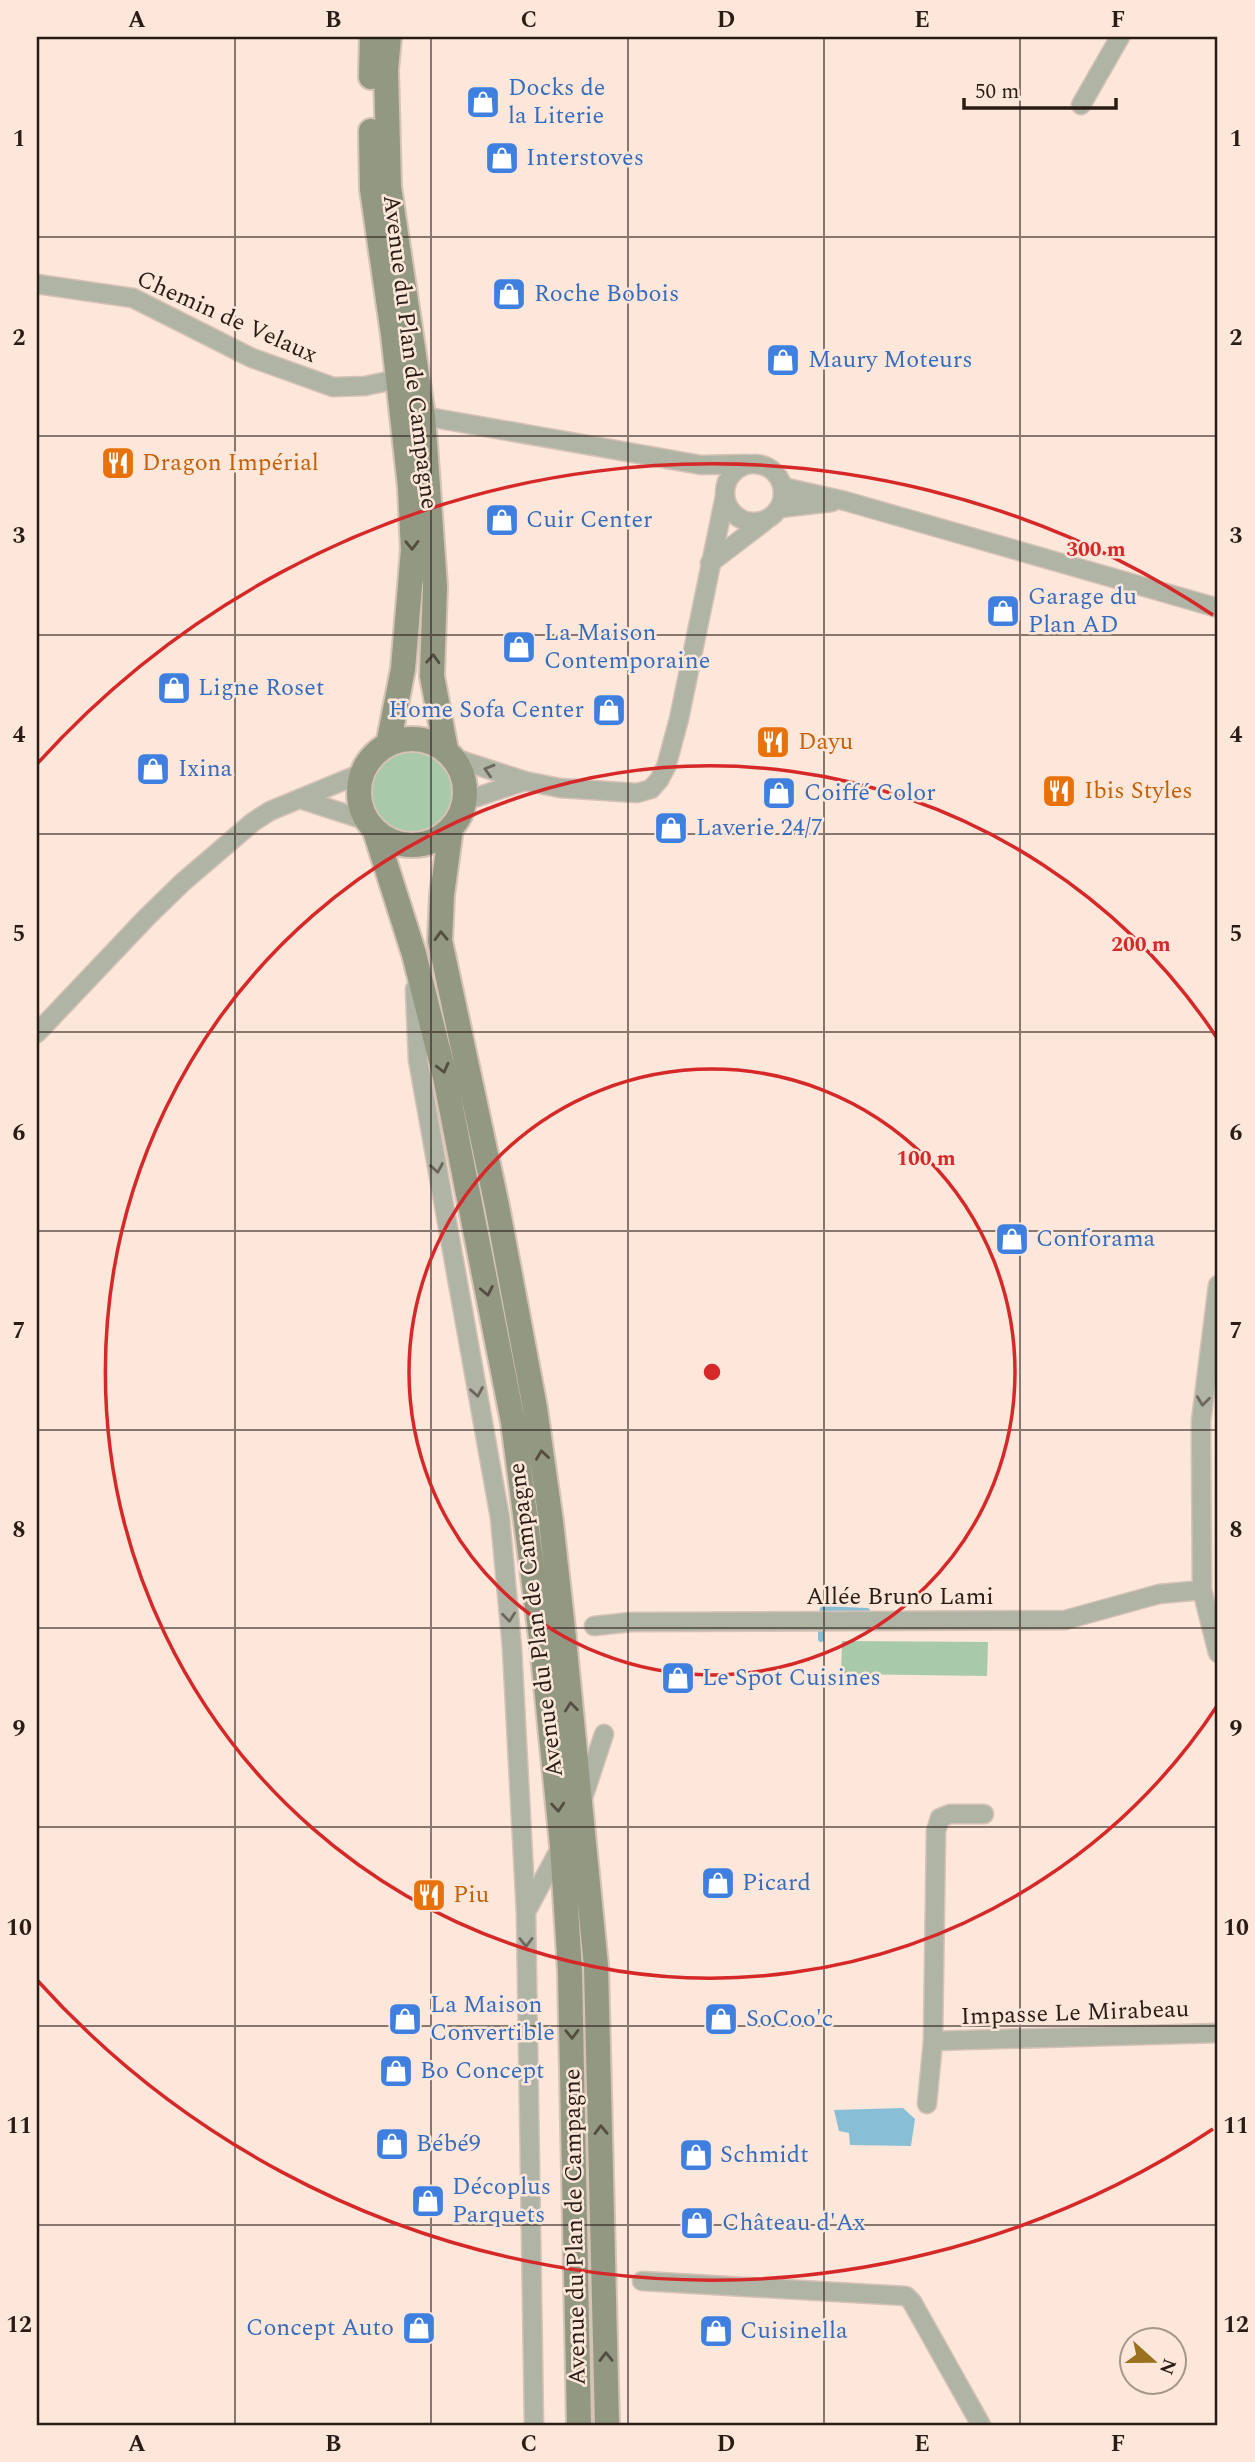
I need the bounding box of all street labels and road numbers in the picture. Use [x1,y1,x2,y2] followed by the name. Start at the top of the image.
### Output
[373,193,447,511] street label: Avenue du Plan de Campagne
[131,261,323,373] street label: Chemin de Velaux
[499,1461,573,1779] street label: Avenue du Plan de Campagne
[806,1579,994,1615] street label: Allée Bruno Lami
[960,1991,1190,2035] street label: Impasse Le Mirabeau
[554,2068,596,2386] street label: Avenue du Plan de Campagne

